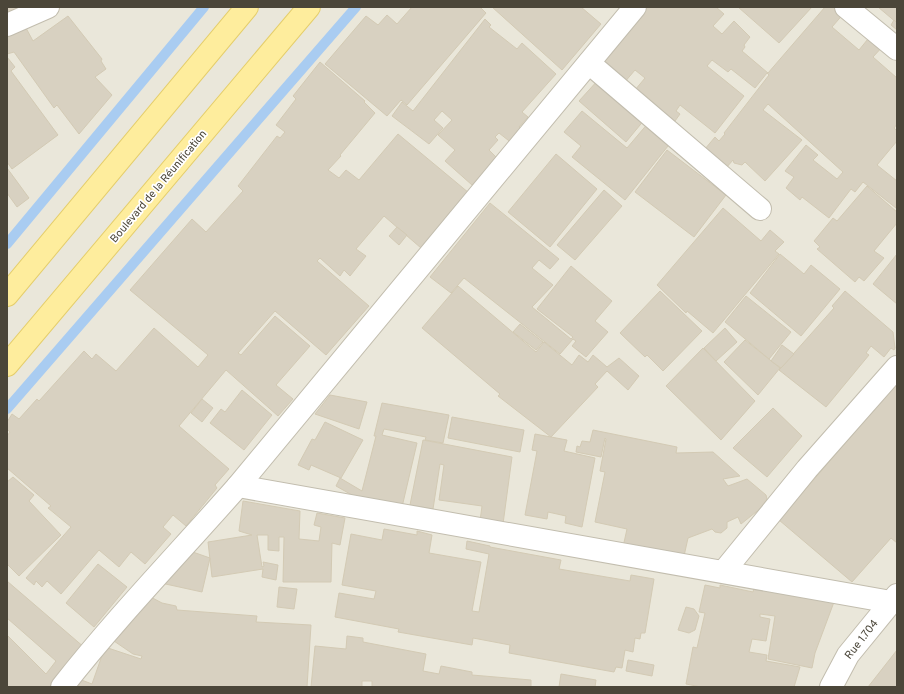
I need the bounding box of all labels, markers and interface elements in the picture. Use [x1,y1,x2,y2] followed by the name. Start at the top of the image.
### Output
[107,127,210,246] street label: Boulevard de la Réunification
[842,617,882,662] street label: Rue 1.704

